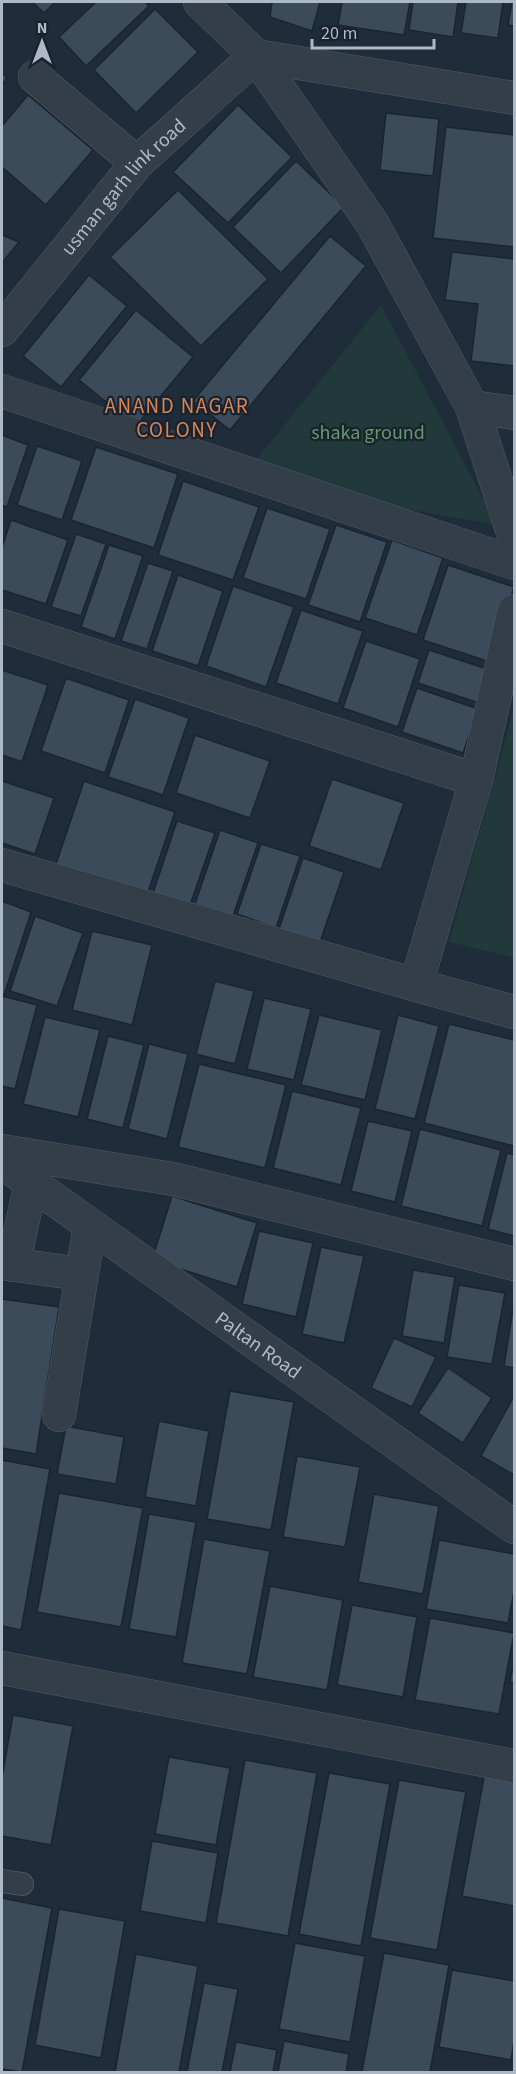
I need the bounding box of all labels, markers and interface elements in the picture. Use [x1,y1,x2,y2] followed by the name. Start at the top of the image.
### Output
[12,12,72,72] north arrow
[312,12,434,50] scale bar
[37,17,47,39] text: N
[321,21,357,46] text: 20 m
[55,112,193,262] street label: usman garh link road
[105,391,249,445] district label: ANAND NAGAR COLONY
[311,419,425,447] park label: shaka ground
[209,1305,307,1386] street label: Paltan Road

